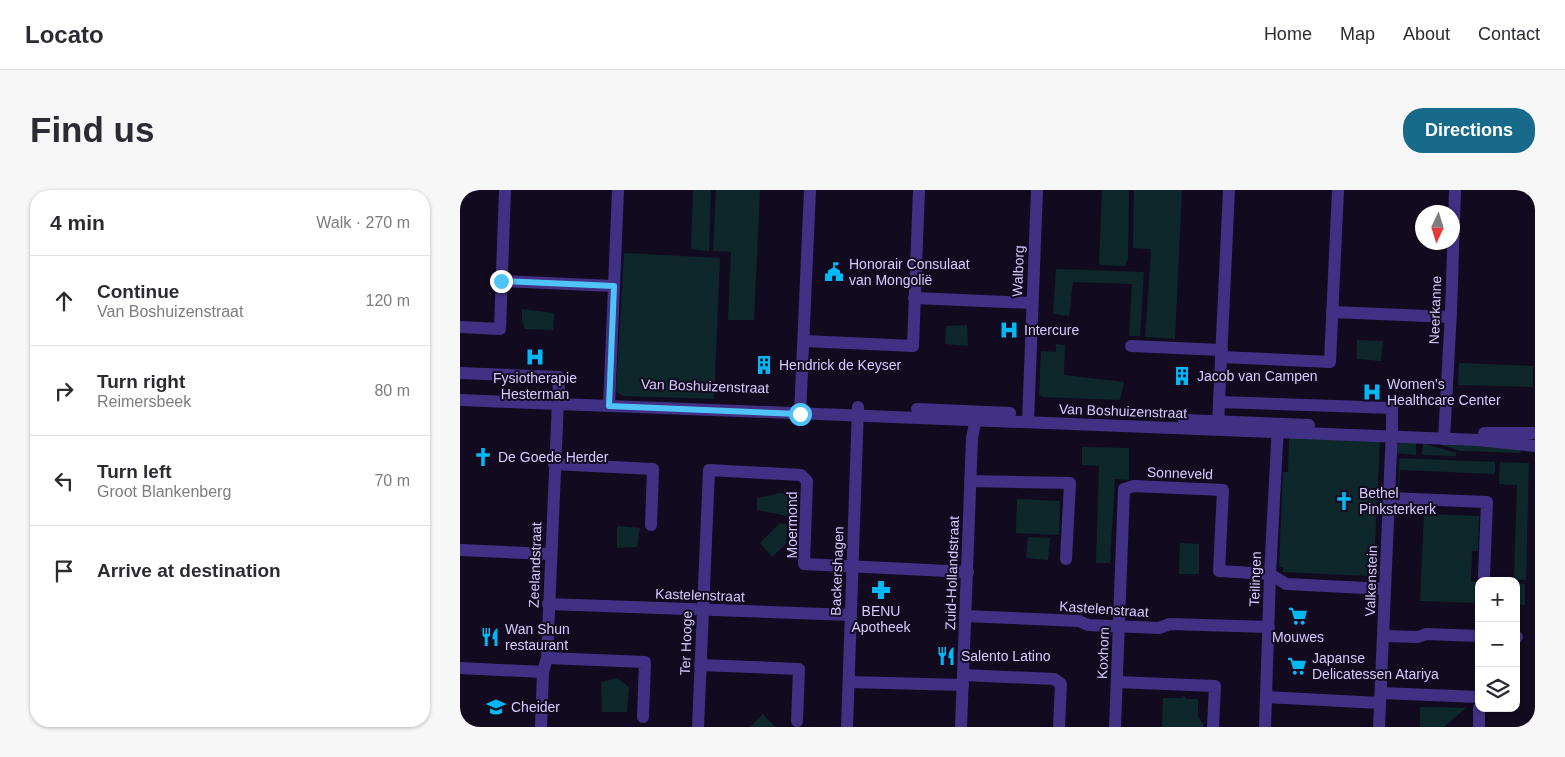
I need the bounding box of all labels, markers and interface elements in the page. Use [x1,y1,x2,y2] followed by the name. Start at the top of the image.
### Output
[25,21,104,48] text: Locato
[1264,24,1312,44] text: Home
[1340,24,1375,44] text: Map
[1403,24,1450,44] text: About
[1478,24,1540,44] text: Contact
[1403,108,1535,153] button: Directions
[30,110,154,149] text: Find us
[1415,205,1460,250] north arrow
[50,211,105,234] text: 4 min
[316,214,410,231] text: Walk · 270 m
[1009,245,1027,297] street label: Walborg
[849,256,970,288] place label: Honorair Consulaat van Mongolië
[823,261,845,283] public building icon: Honorair Consulaat van Mongolië
[490,270,513,293] route end
[1426,275,1444,345] street label: Neerkanne
[97,281,179,302] text: Continue
[50,287,78,315] icon: ahead
[366,292,410,309] text: 120 m
[97,303,243,320] text: Van Boshuizenstraat
[998,319,1020,341] hospital icon: Intercure
[1024,322,1079,338] place label: Intercure
[524,346,546,368] hospital icon: Fysiotherapie Hesterman
[753,354,775,376] building icon: Hendrick de Keyser
[779,357,902,373] place label: Hendrick de Keyser
[1171,365,1193,387] building icon: Jacob van Campen
[1197,368,1318,384] place label: Jacob van Campen
[493,370,577,402] place label: Fysiotherapie Hesterman
[97,371,185,392] text: Turn right
[641,376,769,396] street label: Van Boshuizenstraat
[1387,376,1501,408] place label: Women's Healthcare Center
[50,377,78,405] icon: right
[1361,381,1383,403] hospital icon: Women's Healthcare Center
[374,382,410,399] text: 80 m
[97,393,191,410] text: Reimersbeek
[1059,401,1187,421] street label: Van Boshuizenstraat
[789,403,812,426] route start
[472,446,494,468] church icon: De Goede Herder
[498,449,609,465] place label: De Goede Herder
[97,461,172,482] text: Turn left
[1147,464,1213,482] street label: Sonneveld
[50,467,78,495] icon: left
[374,472,410,489] text: 70 m
[97,483,231,500] text: Groot Blankenberg
[1359,485,1437,517] place label: Bethel Pinksterkerk
[1333,490,1355,512] church icon: Bethel Pinksterkerk
[784,492,800,558] street label: Moermond
[942,515,962,630] street label: Zuid-Hollandstraat
[526,522,544,608] street label: Zeelandstraat
[827,526,847,616] street label: Backershagen
[1362,545,1380,617] street label: Valkenstein
[1246,551,1264,607] street label: Teilingen
[50,557,78,585] icon: arrive
[97,560,281,581] text: Arrive at destination
[1475,577,1520,712] map controls
[1475,577,1520,622] button: +
[870,579,892,601] pharmacy icon: BENU Apotheek
[655,585,745,605] street label: Kastelenstraat
[1059,598,1149,620] street label: Kastelenstraat
[851,603,912,635] place label: BENU Apotheek
[1287,605,1309,627] supermarket icon: Mouwes
[677,610,695,676] street label: Ter Hooge
[505,621,570,653] place label: Wan Shun restaurant
[1475,622,1520,667] button: −
[479,626,501,648] restaurant icon: Wan Shun restaurant
[1094,627,1112,679] street label: Koxhorn
[1272,629,1324,645] place label: Mouwes
[935,645,957,667] restaurant icon: Salento Latino
[961,648,1051,664] place label: Salento Latino
[1312,650,1439,682] place label: Japanse Delicatessen Atariya
[1286,655,1308,677] supermarket icon: Japanse Delicatessen Atariya
[1475,667,1520,712] button: layers
[485,696,507,718] school or university icon: Cheider
[511,699,560,715] place label: Cheider

